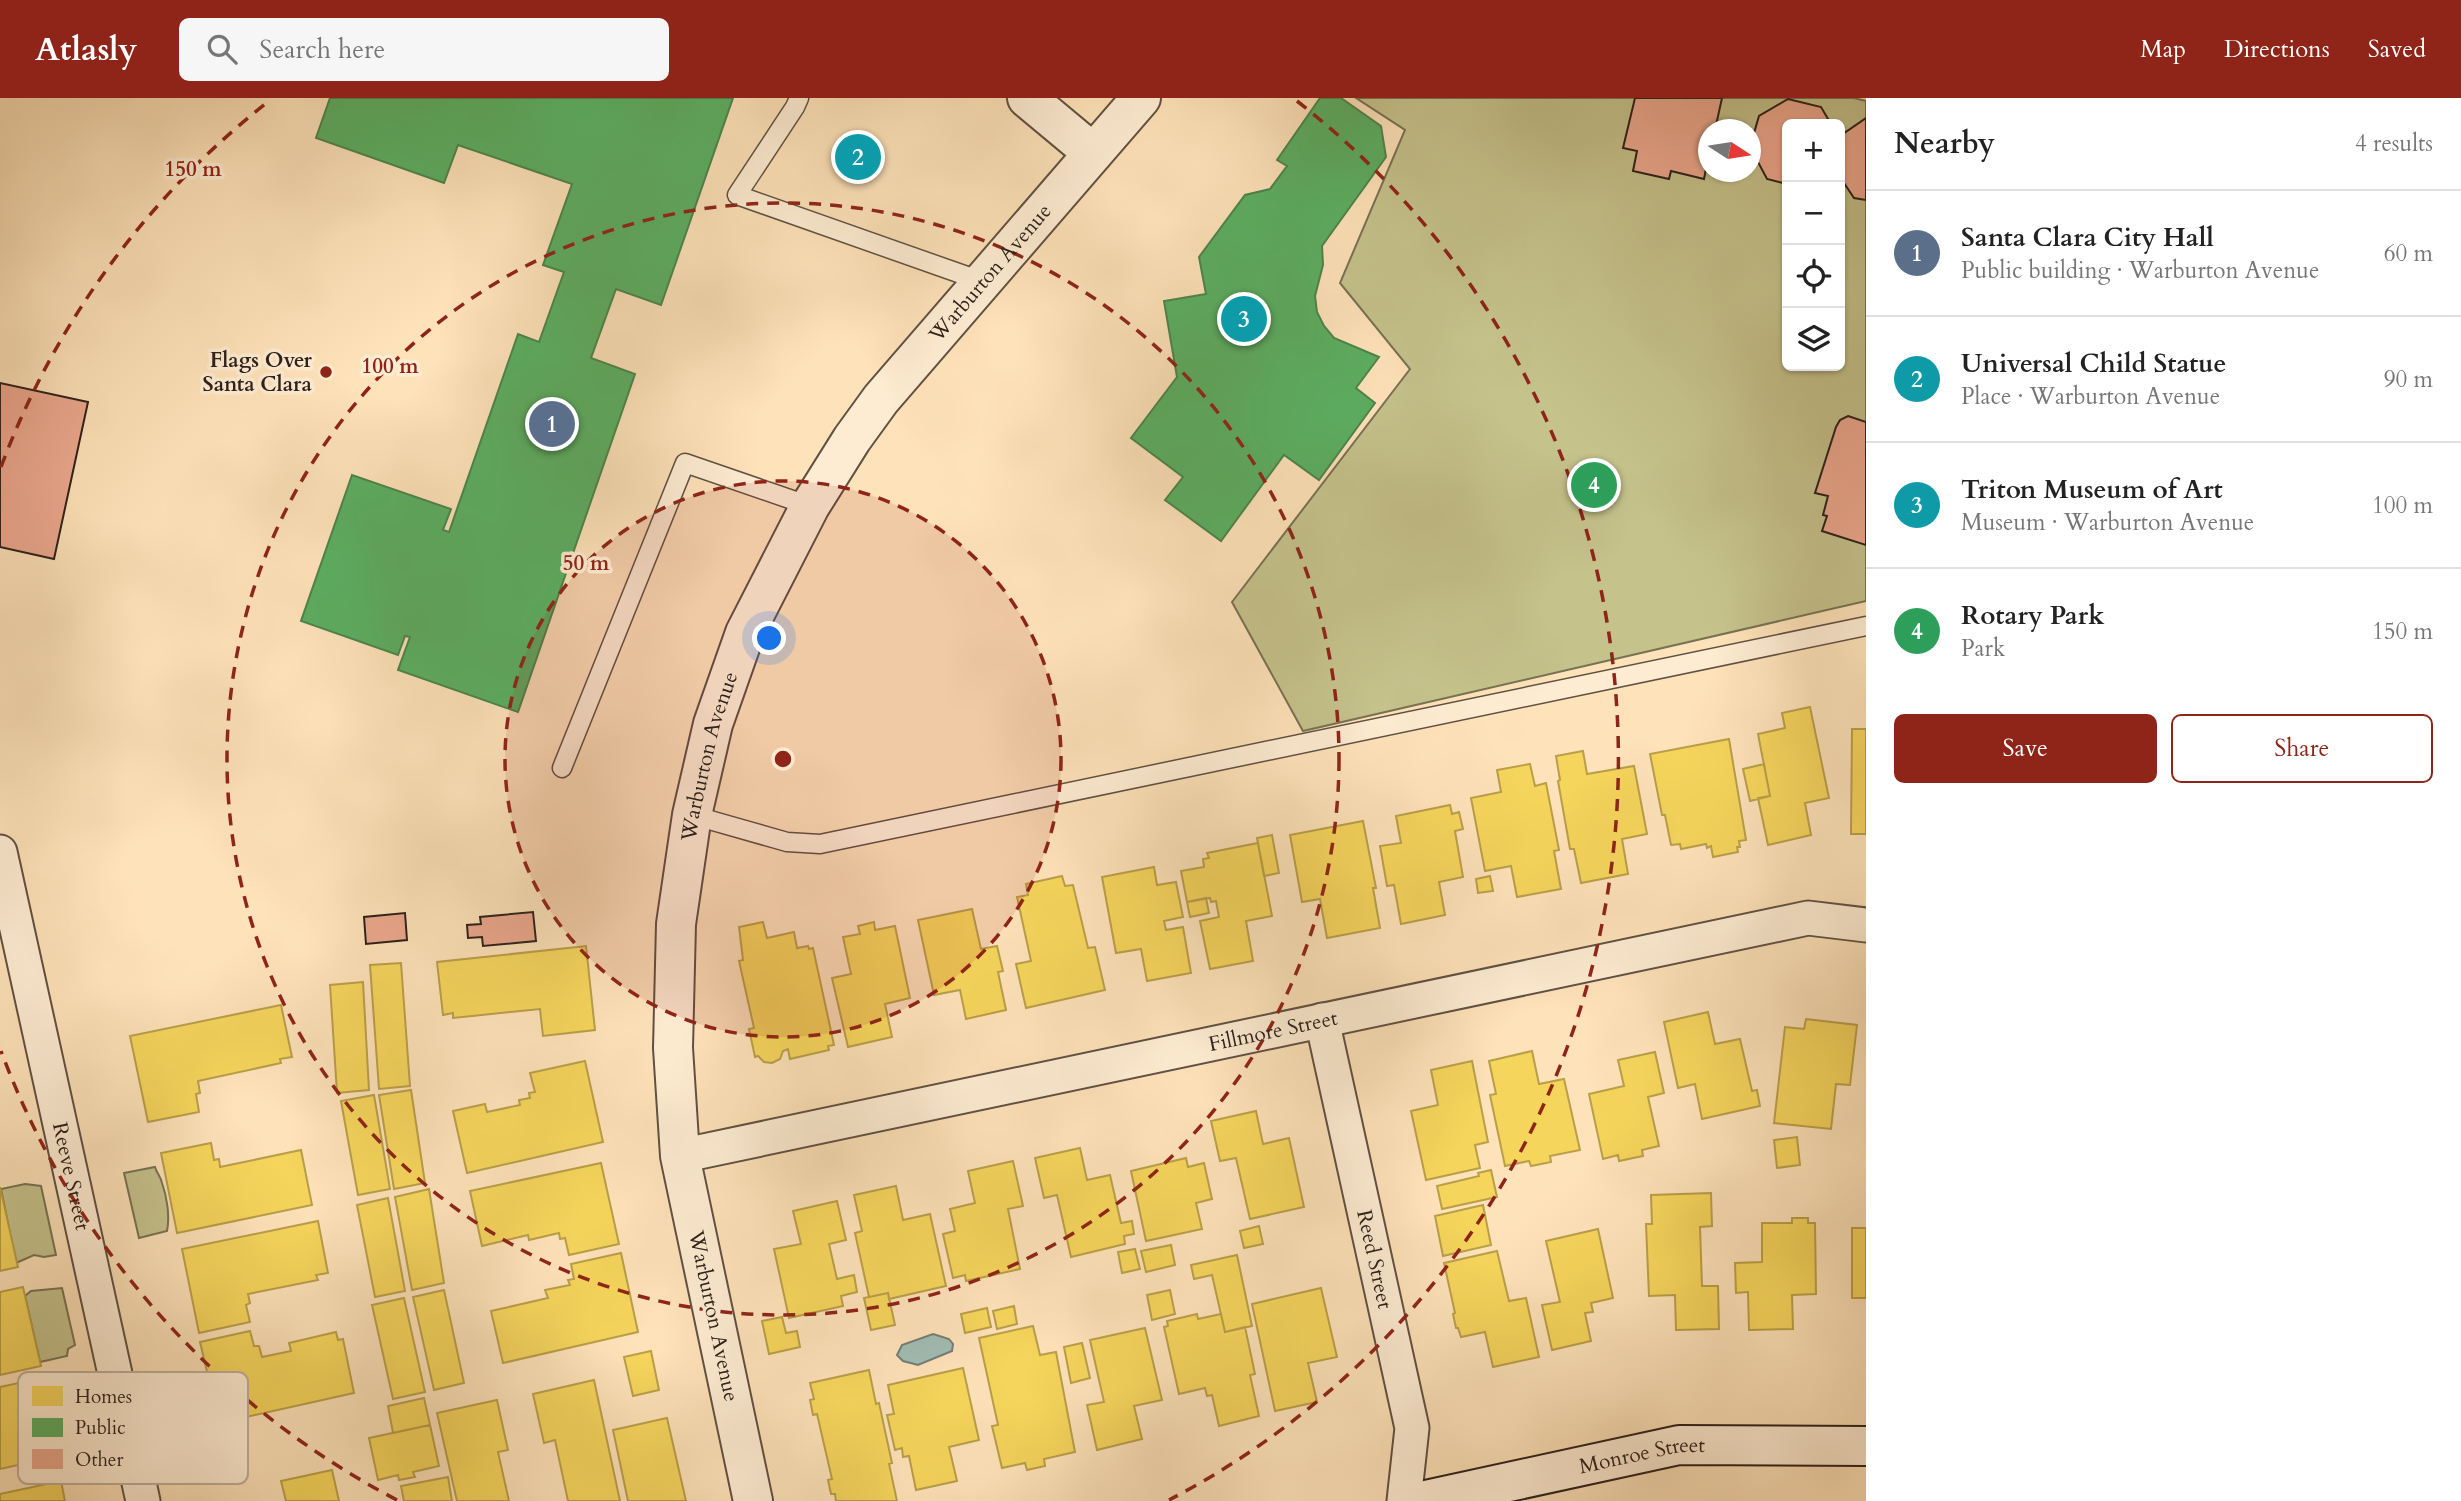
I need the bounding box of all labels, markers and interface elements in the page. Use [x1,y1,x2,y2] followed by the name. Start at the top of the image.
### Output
[179,18,669,81] search box
[35,27,137,72] text: Atlasly
[203,30,241,68] icon: search
[259,32,385,67] text: Search here
[2140,33,2186,66] text: Map
[2224,33,2330,66] text: Directions
[2368,33,2426,66] text: Saved
[1698,119,1761,182] north arrow
[1782,119,1845,371] map controls
[1782,119,1845,182] button: +
[1894,123,1995,164] text: Nearby
[2355,128,2433,159] text: 4 results
[835,131,881,183] pin: 2
[164,155,222,184] text: 150 m
[1782,182,1845,245] button: −
[922,198,1058,349] street label: Warburton Avenue
[1961,220,2214,255] text: Santa Clara City Hall
[1911,238,1923,269] text: 1
[2384,238,2433,269] text: 60 m
[1782,245,1845,308] button: locate
[1961,255,2319,286] text: Public building · Warburton Avenue
[1221,293,1267,345] pin: 3
[1782,308,1845,371] button: layers
[202,346,313,399] place label: Flags Over Santa Clara
[1961,346,2226,381] text: Universal Child Statue
[361,352,419,381] text: 100 m
[318,364,334,380] marker: Flags Over Santa Clara
[1911,364,1923,395] text: 2
[2384,364,2433,395] text: 90 m
[1961,381,2220,412] text: Place · Warburton Avenue
[529,398,575,450] pin: 1
[1571,459,1617,511] pin: 4
[1961,472,2223,507] text: Triton Museum of Art
[1911,490,1923,521] text: 3
[2372,490,2433,521] text: 100 m
[1961,507,2254,538] text: Museum · Warburton Avenue
[563,549,610,578] text: 50 m
[1961,598,2104,633] text: Rotary Park
[1911,616,1923,647] text: 4
[2372,616,2433,647] text: 150 m
[752,621,786,655] your location
[1961,633,2005,664] text: Park
[674,668,745,844] street label: Warburton Avenue
[1894,714,2157,783] button: Save
[2171,714,2433,783] button: Share
[771,747,795,771] centre of rings
[1206,1004,1341,1059] street label: Fillmore Street
[45,1119,97,1234] street label: Reeve Street
[1349,1207,1399,1312] street label: Reed Street
[681,1227,746,1404] street label: Warburton Avenue
[18,1372,248,1484] legend
[75,1384,132,1410] text: Homes
[75,1415,126,1441] text: Public
[1576,1431,1705,1481] street label: Monroe Street
[75,1447,123,1473] text: Other

